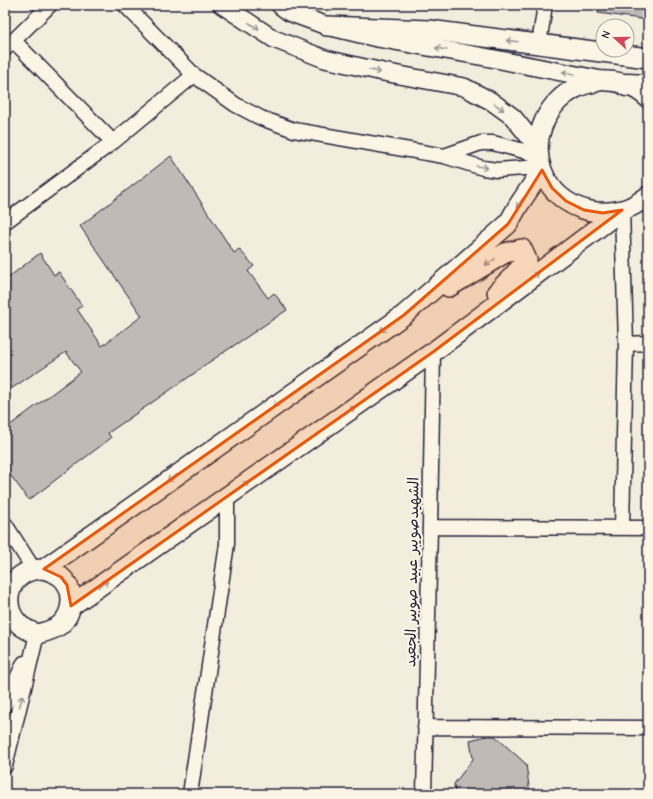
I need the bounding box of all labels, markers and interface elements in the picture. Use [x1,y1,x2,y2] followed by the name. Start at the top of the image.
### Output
[595,18,635,58] north arrow
[248,22,259,30] one-way arrow
[599,29,613,40] text: N
[506,37,519,45] one-way arrow
[434,45,447,53] one-way arrow
[369,67,382,75] one-way arrow
[562,69,575,77] one-way arrow
[493,102,504,111] one-way arrow
[475,164,488,172] one-way arrow
[516,197,524,208] one-way arrow
[484,259,496,267] one-way arrow
[529,272,540,280] one-way arrow
[379,324,390,332] one-way arrow
[273,399,284,407] one-way arrow
[344,406,355,414] one-way arrow
[167,474,178,482] one-way arrow
[401,477,423,667] street label: الشهيدصويبر عبيد صوبير الجعيد
[238,481,249,489] one-way arrow
[97,580,108,588] one-way arrow
[17,695,25,708] one-way arrow

